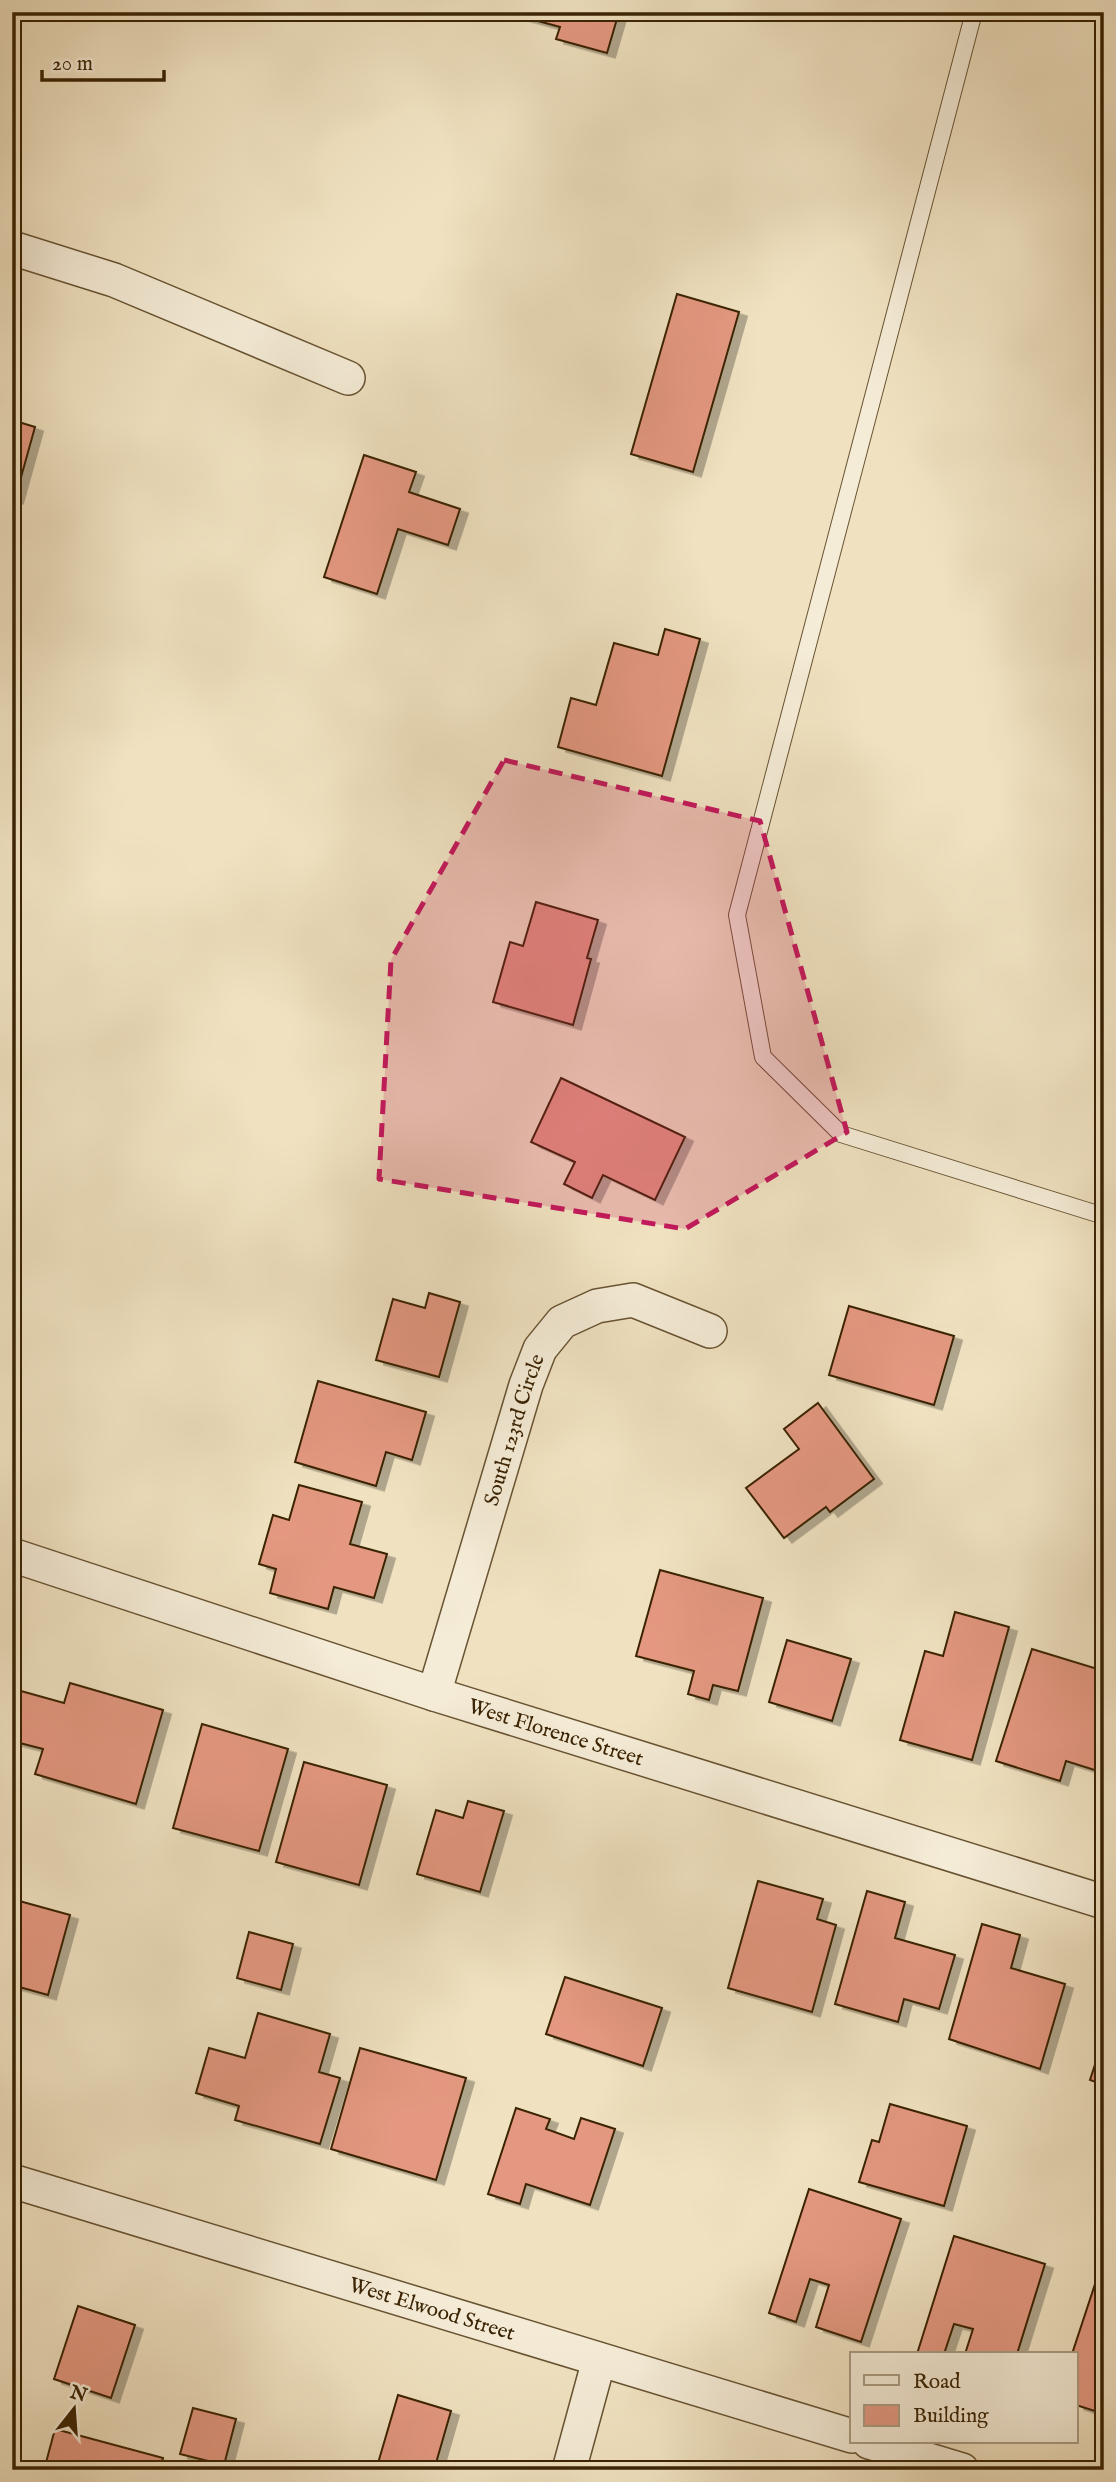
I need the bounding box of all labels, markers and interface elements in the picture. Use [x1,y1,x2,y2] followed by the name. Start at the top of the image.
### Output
[42,38,164,82] scale bar
[52,51,93,78] text: 20 m
[479,1350,552,1509] street label: South 123rd Circle
[465,1693,646,1773] street label: West Florence Street
[345,2272,518,2348] street label: West Elwood Street
[850,2352,1078,2444] legend
[913,2369,961,2396] text: Road
[38,2374,108,2444] north arrow
[66,2380,90,2409] text: N
[913,2403,989,2430] text: Building

